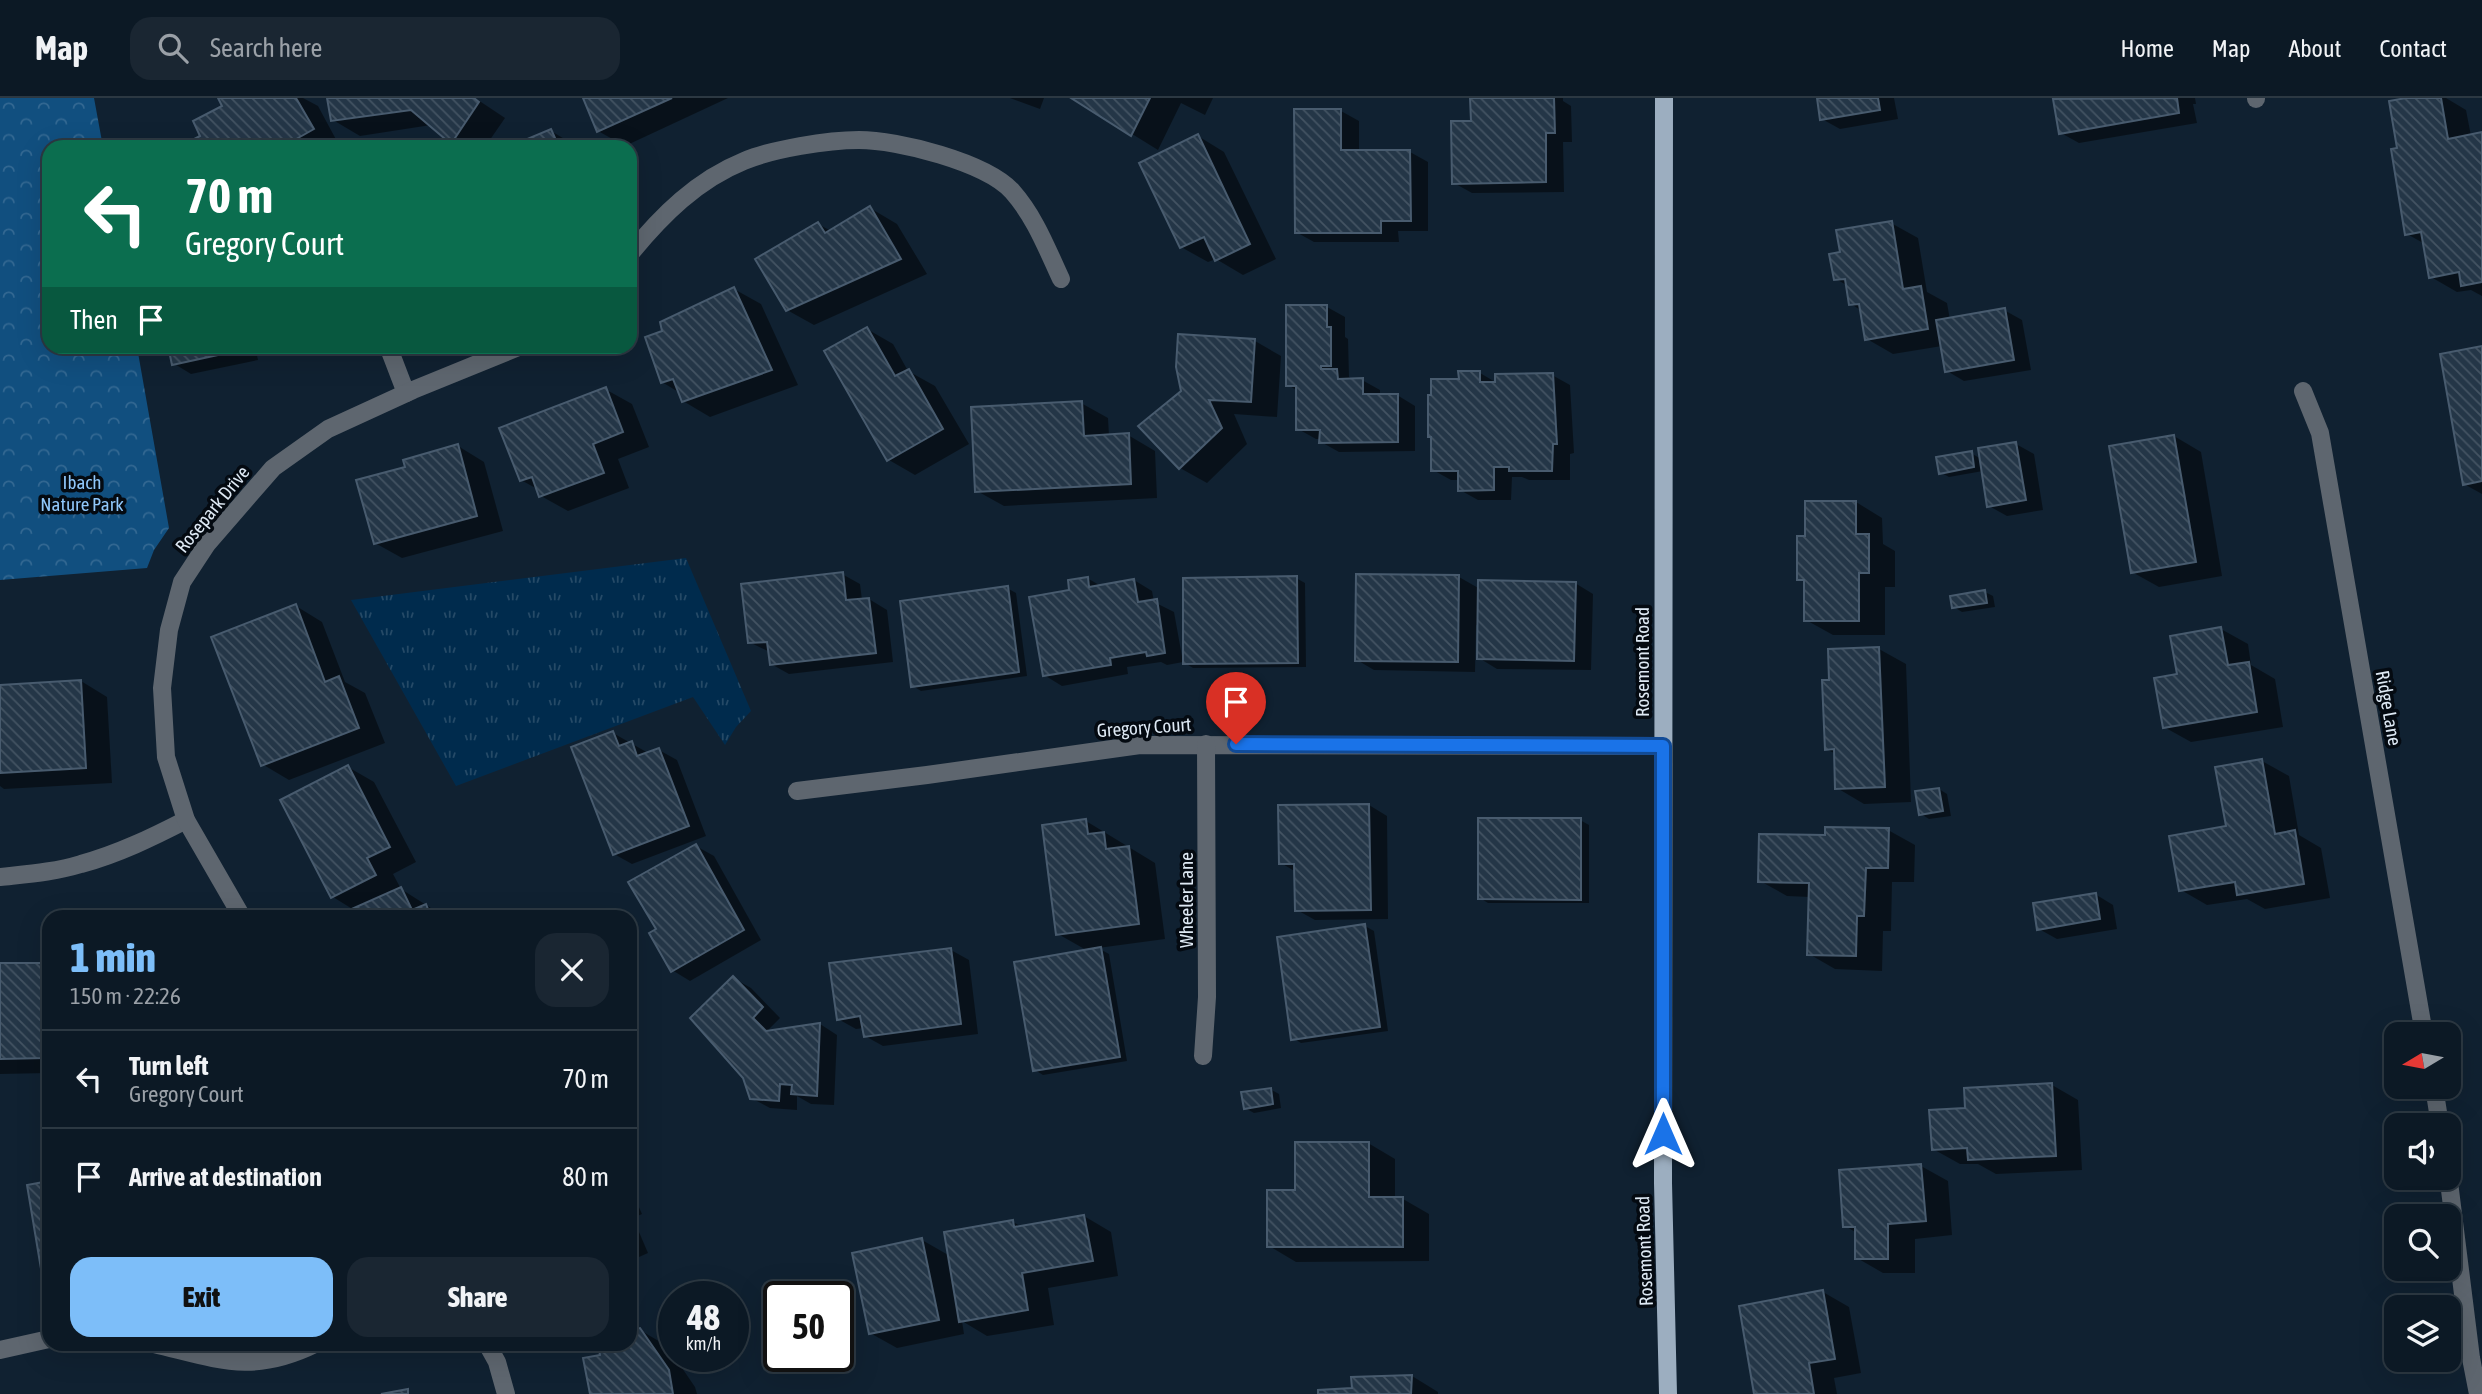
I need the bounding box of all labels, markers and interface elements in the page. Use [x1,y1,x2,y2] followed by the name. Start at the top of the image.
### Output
[130,17,620,80] search box
[35,29,88,67] text: Map
[154,29,192,67] icon: search
[210,33,322,63] text: Search here
[2120,35,2174,62] text: Home
[2212,35,2250,62] text: Map
[2288,35,2341,62] text: About
[2379,35,2447,62] text: Contact
[185,167,273,223] text: 70 m
[70,168,161,259] icon: left
[185,225,344,262] text: Gregory Court
[132,301,170,339] icon: arrive
[70,305,118,335] text: Then
[170,461,254,557] street label: Rosepark Drive
[40,471,124,515] park label: Ibach Nature Park
[1631,607,1653,717] street label: Rosemont Road
[2372,669,2406,747] street label: Ridge Lane
[1206,672,1266,744] pin
[1217,683,1255,721] icon: arrive
[1096,713,1192,741] street label: Gregory Court
[1175,852,1197,948] street label: Wheeler Lane
[70,933,156,981] text: 1 min
[535,933,609,1007] button: close
[70,983,181,1009] text: 150 m · 22:26
[2384,1022,2460,1099] north arrow
[2384,1022,2461,1372] map controls
[129,1051,209,1081] text: Turn left
[70,1060,108,1098] icon: left
[562,1064,609,1094] text: 70 m
[129,1081,244,1107] text: Gregory Court
[1626,1097,1700,1171] position arrow
[2384,1113,2461,1190] button: sound
[70,1158,108,1196] icon: arrive
[129,1162,322,1192] text: Arrive at destination
[562,1162,609,1192] text: 80 m
[1631,1196,1657,1306] street label: Rosemont Road
[2384,1204,2461,1281] button: search
[70,1257,333,1337] button: Exit
[347,1257,609,1337] button: Share
[763,1281,854,1372] speed limit sign: 50
[2384,1295,2461,1372] button: layers
[687,1297,720,1337] text: 48
[686,1333,721,1354] text: km/h

